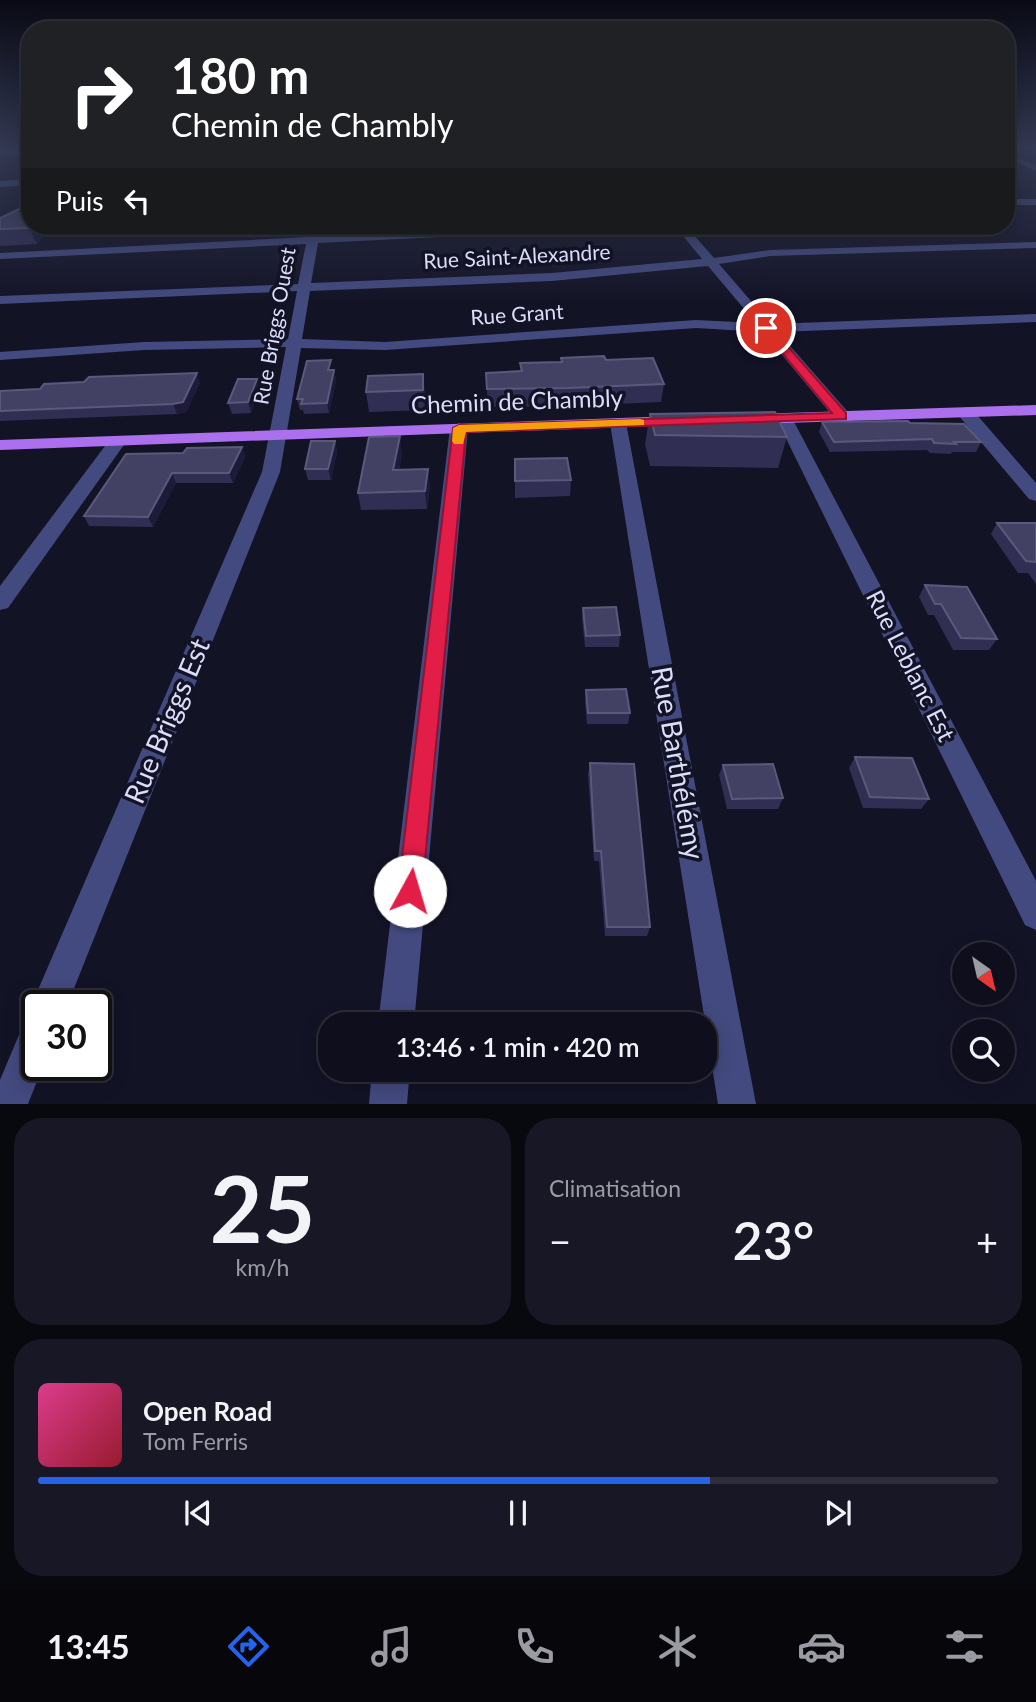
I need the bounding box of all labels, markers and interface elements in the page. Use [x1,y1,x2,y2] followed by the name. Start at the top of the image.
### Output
[171,46,309,104] text: 180 m
[56,49,147,140] icon: right
[171,105,454,144] text: Chemin de Chambly
[118,182,156,220] icon: left
[56,185,104,217] text: Puis
[423,238,611,273] street label: Rue Saint-Alexandre
[247,245,300,406] street label: Rue Briggs Ouest
[470,298,565,329] street label: Rue Grant
[736,298,796,358] pin
[747,309,785,347] icon: arrive
[411,382,624,419] street label: Chemin de Chambly
[861,585,962,746] street label: Rue Leblanc Est
[116,633,216,808] street label: Rue Briggs Est
[645,664,713,863] street label: Rue Barthélémy
[373,854,447,928] position arrow
[952,942,1015,1004] north arrow
[952,942,1015,1082] map controls
[21,990,112,1081] speed limit sign: 30
[952,1019,1015,1082] button: search
[395,1031,640,1063] text: 13:46 · 1 min · 420 m
[210,1153,315,1262] text: 25
[549,1174,681,1202] text: Climatisation
[733,1209,814,1271] text: 23°
[549,1218,571,1264] text: −
[976,1218,998,1264] text: +
[236,1253,289,1281] text: km/h
[143,1395,272,1427] text: Open Road
[143,1427,248,1455] text: Tom Ferris
[179,1494,217,1532] icon: previous
[499,1494,537,1532] icon: pause
[819,1494,857,1532] icon: next
[224,1622,273,1671] icon: directions
[367,1622,416,1671] icon: music
[510,1622,559,1671] icon: phone
[653,1622,702,1671] icon: climate
[797,1622,846,1671] icon: car
[940,1622,989,1671] icon: filters
[47,1627,130,1666] text: 13:45

